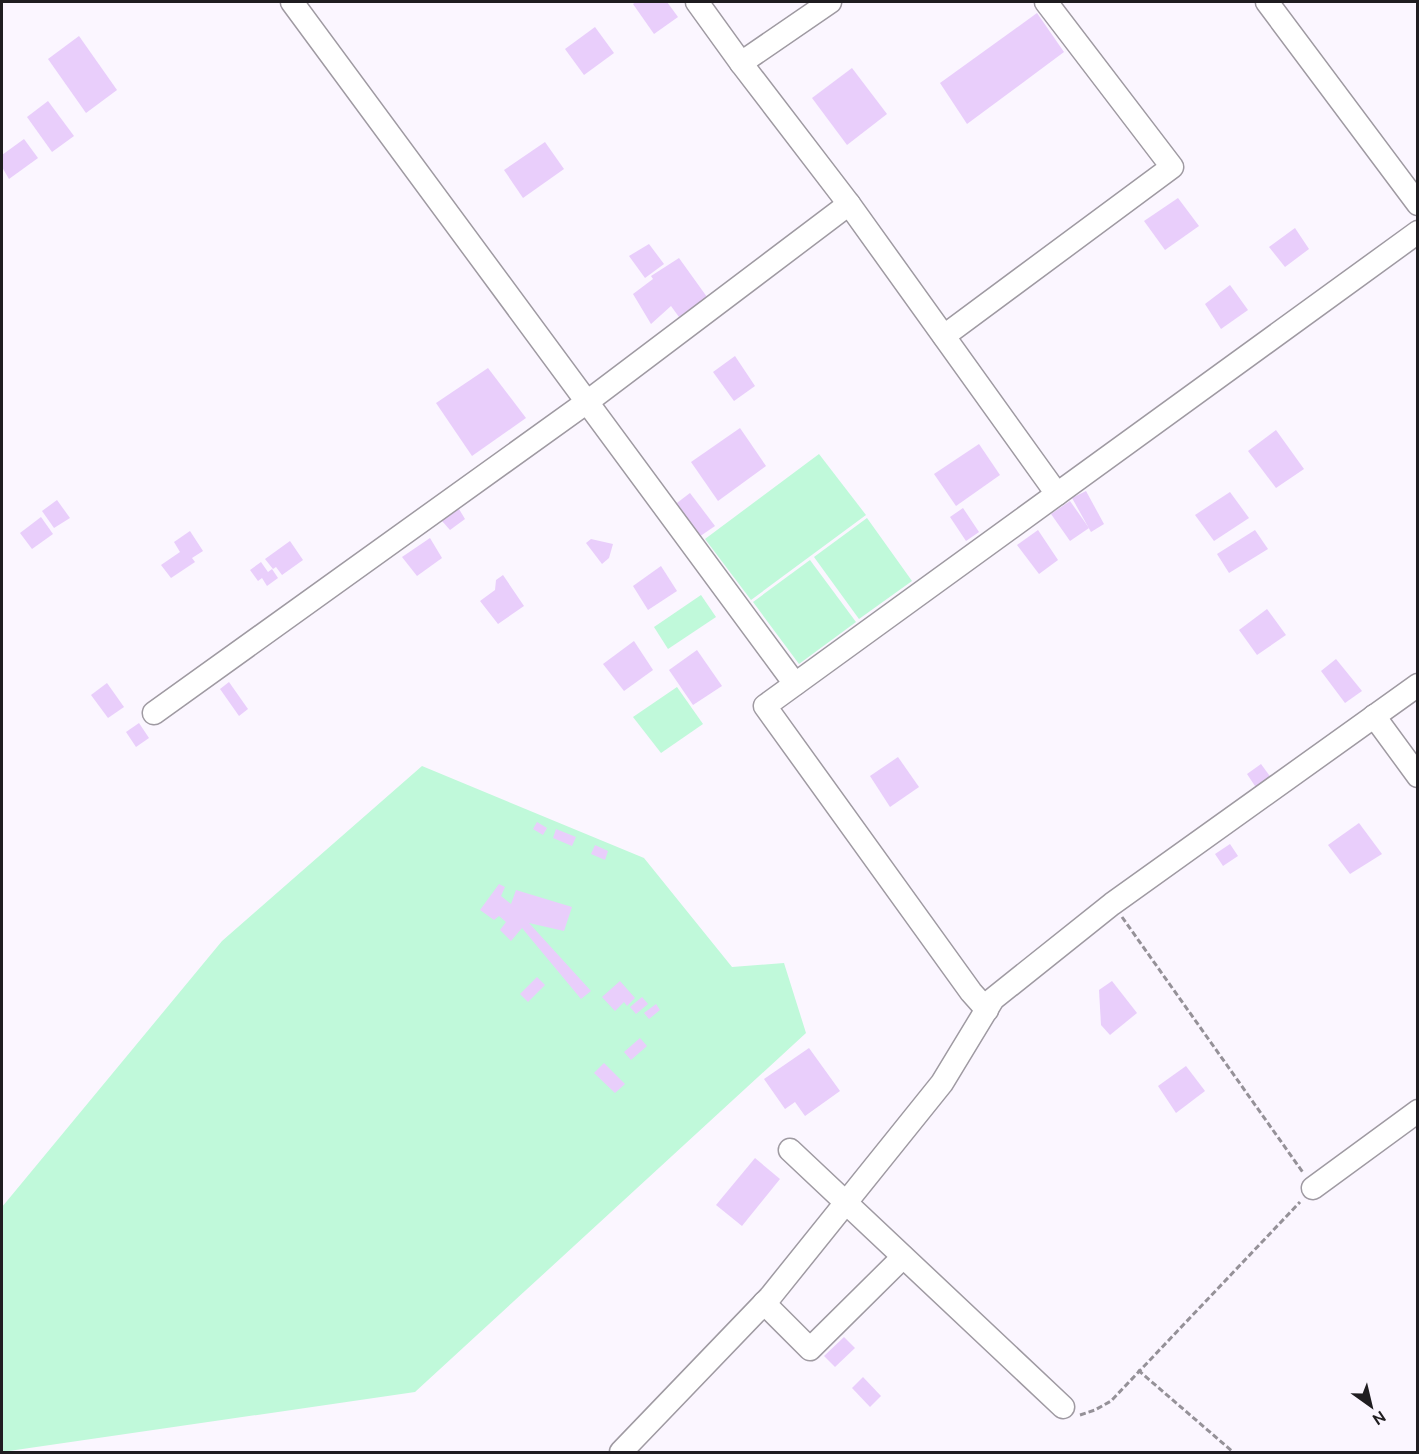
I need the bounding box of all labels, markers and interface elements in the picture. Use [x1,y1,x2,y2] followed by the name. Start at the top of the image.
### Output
[1341,1376,1401,1436] north arrow
[1369,1408,1389,1429] text: N

